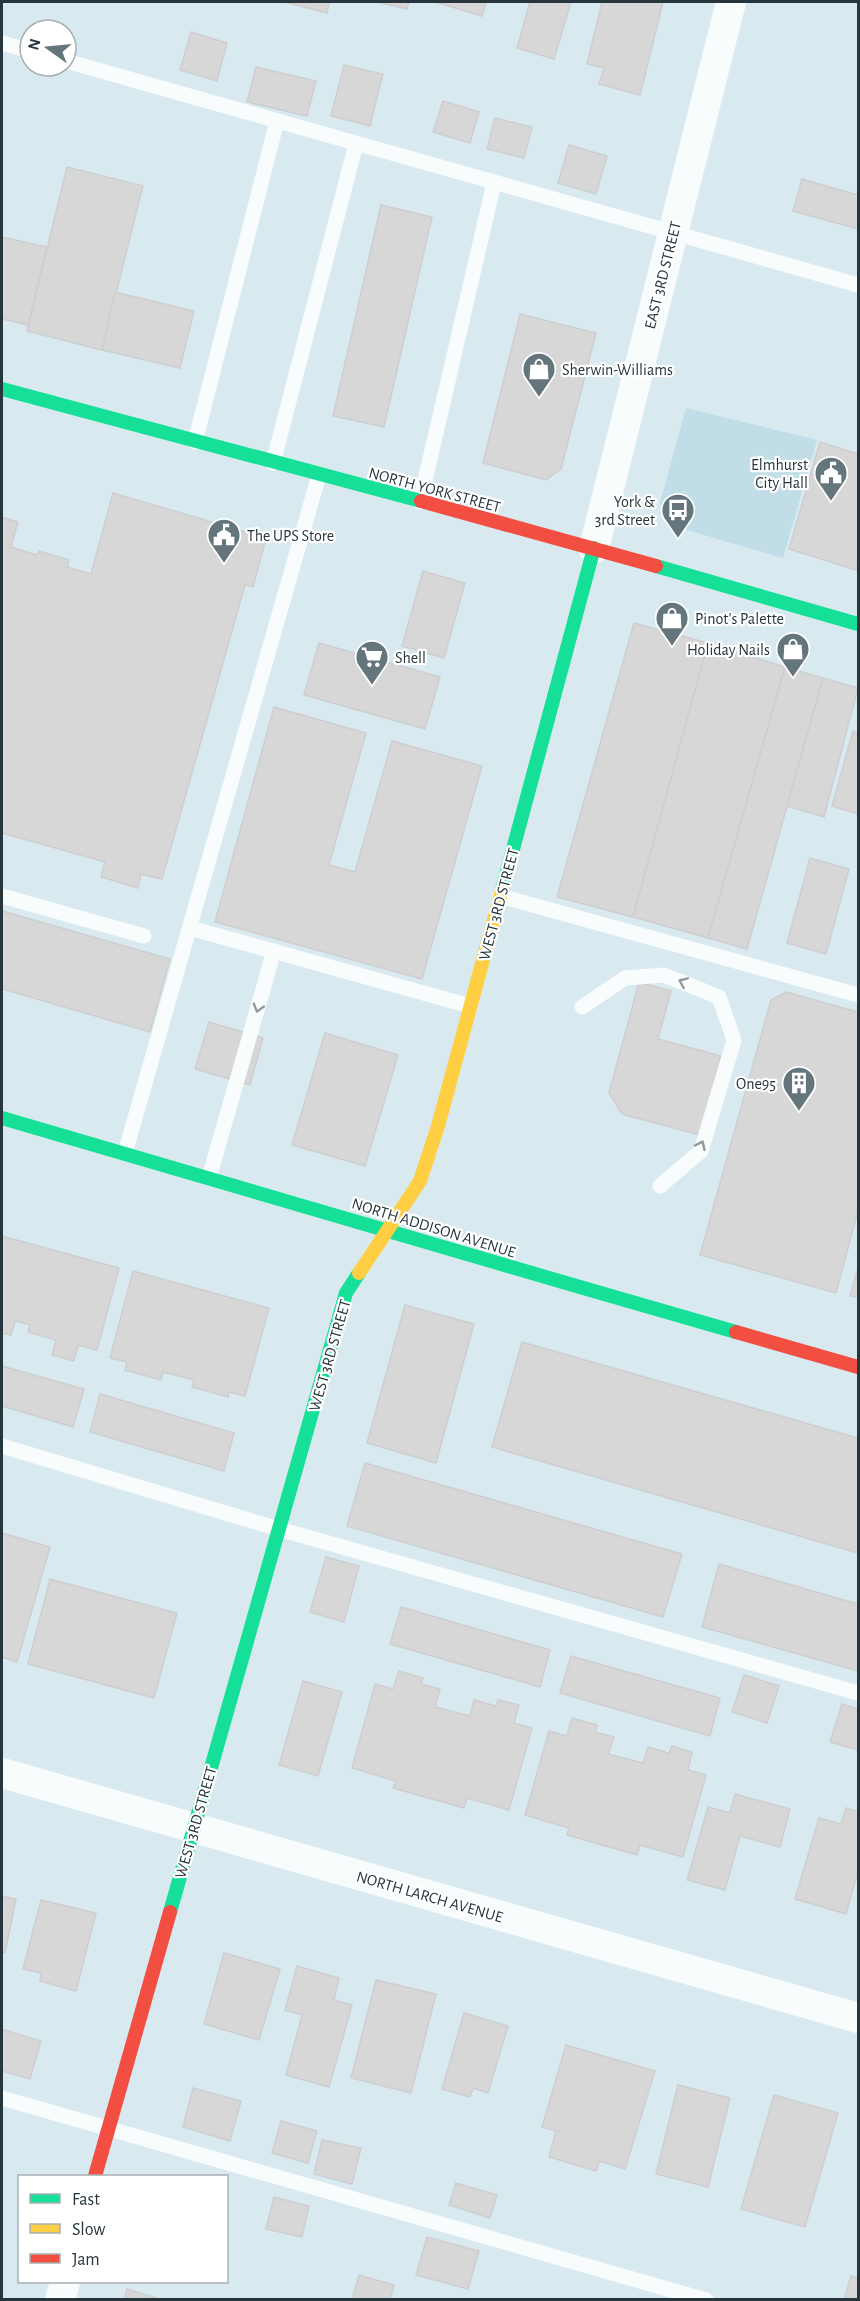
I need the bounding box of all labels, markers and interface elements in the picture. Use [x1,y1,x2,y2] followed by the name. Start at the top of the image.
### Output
[18,18,78,78] north arrow
[25,37,44,52] text: N
[642,220,684,331] street label: EAST 3RD STREET
[521,351,557,398] shop icon: Sherwin-Williams
[562,362,673,378] place label: Sherwin-Williams
[813,455,849,502] public building icon: Elmhurst City Hall
[751,457,808,492] place label: Elmhurst City Hall
[367,465,503,515] street label: NORTH YORK STREET
[660,492,696,539] bus stop icon: York & 3rd Street
[595,494,655,528] place label: York & 3rd Street
[206,517,242,564] public building icon: The UPS Store
[247,528,334,544] place label: The UPS Store
[654,600,690,647] shop icon: Pinot's Palette
[695,611,784,627] place label: Pinot's Palette
[775,631,811,678] shop icon: Holiday Nails
[354,639,390,686] supermarket icon: Shell
[687,642,770,659] place label: Holiday Nails
[395,650,426,666] place label: Shell
[476,846,522,962] street label: WEST 3RD STREET
[678,977,689,989] one-way arrow
[253,1002,265,1012] one-way arrow
[781,1065,817,1112] building icon: One95
[736,1076,776,1092] place label: One95
[694,1141,706,1152] one-way arrow
[350,1195,518,1261] street label: NORTH ADDISON AVENUE
[306,1297,354,1413] street label: WEST 3RD STREET
[172,1764,220,1880] street label: WEST 3RD STREET
[355,1868,505,1926] street label: NORTH LARCH AVENUE
[18,2175,228,2283] legend
[72,2191,100,2209] text: Fast
[72,2221,105,2239] text: Slow
[72,2251,100,2269] text: Jam

